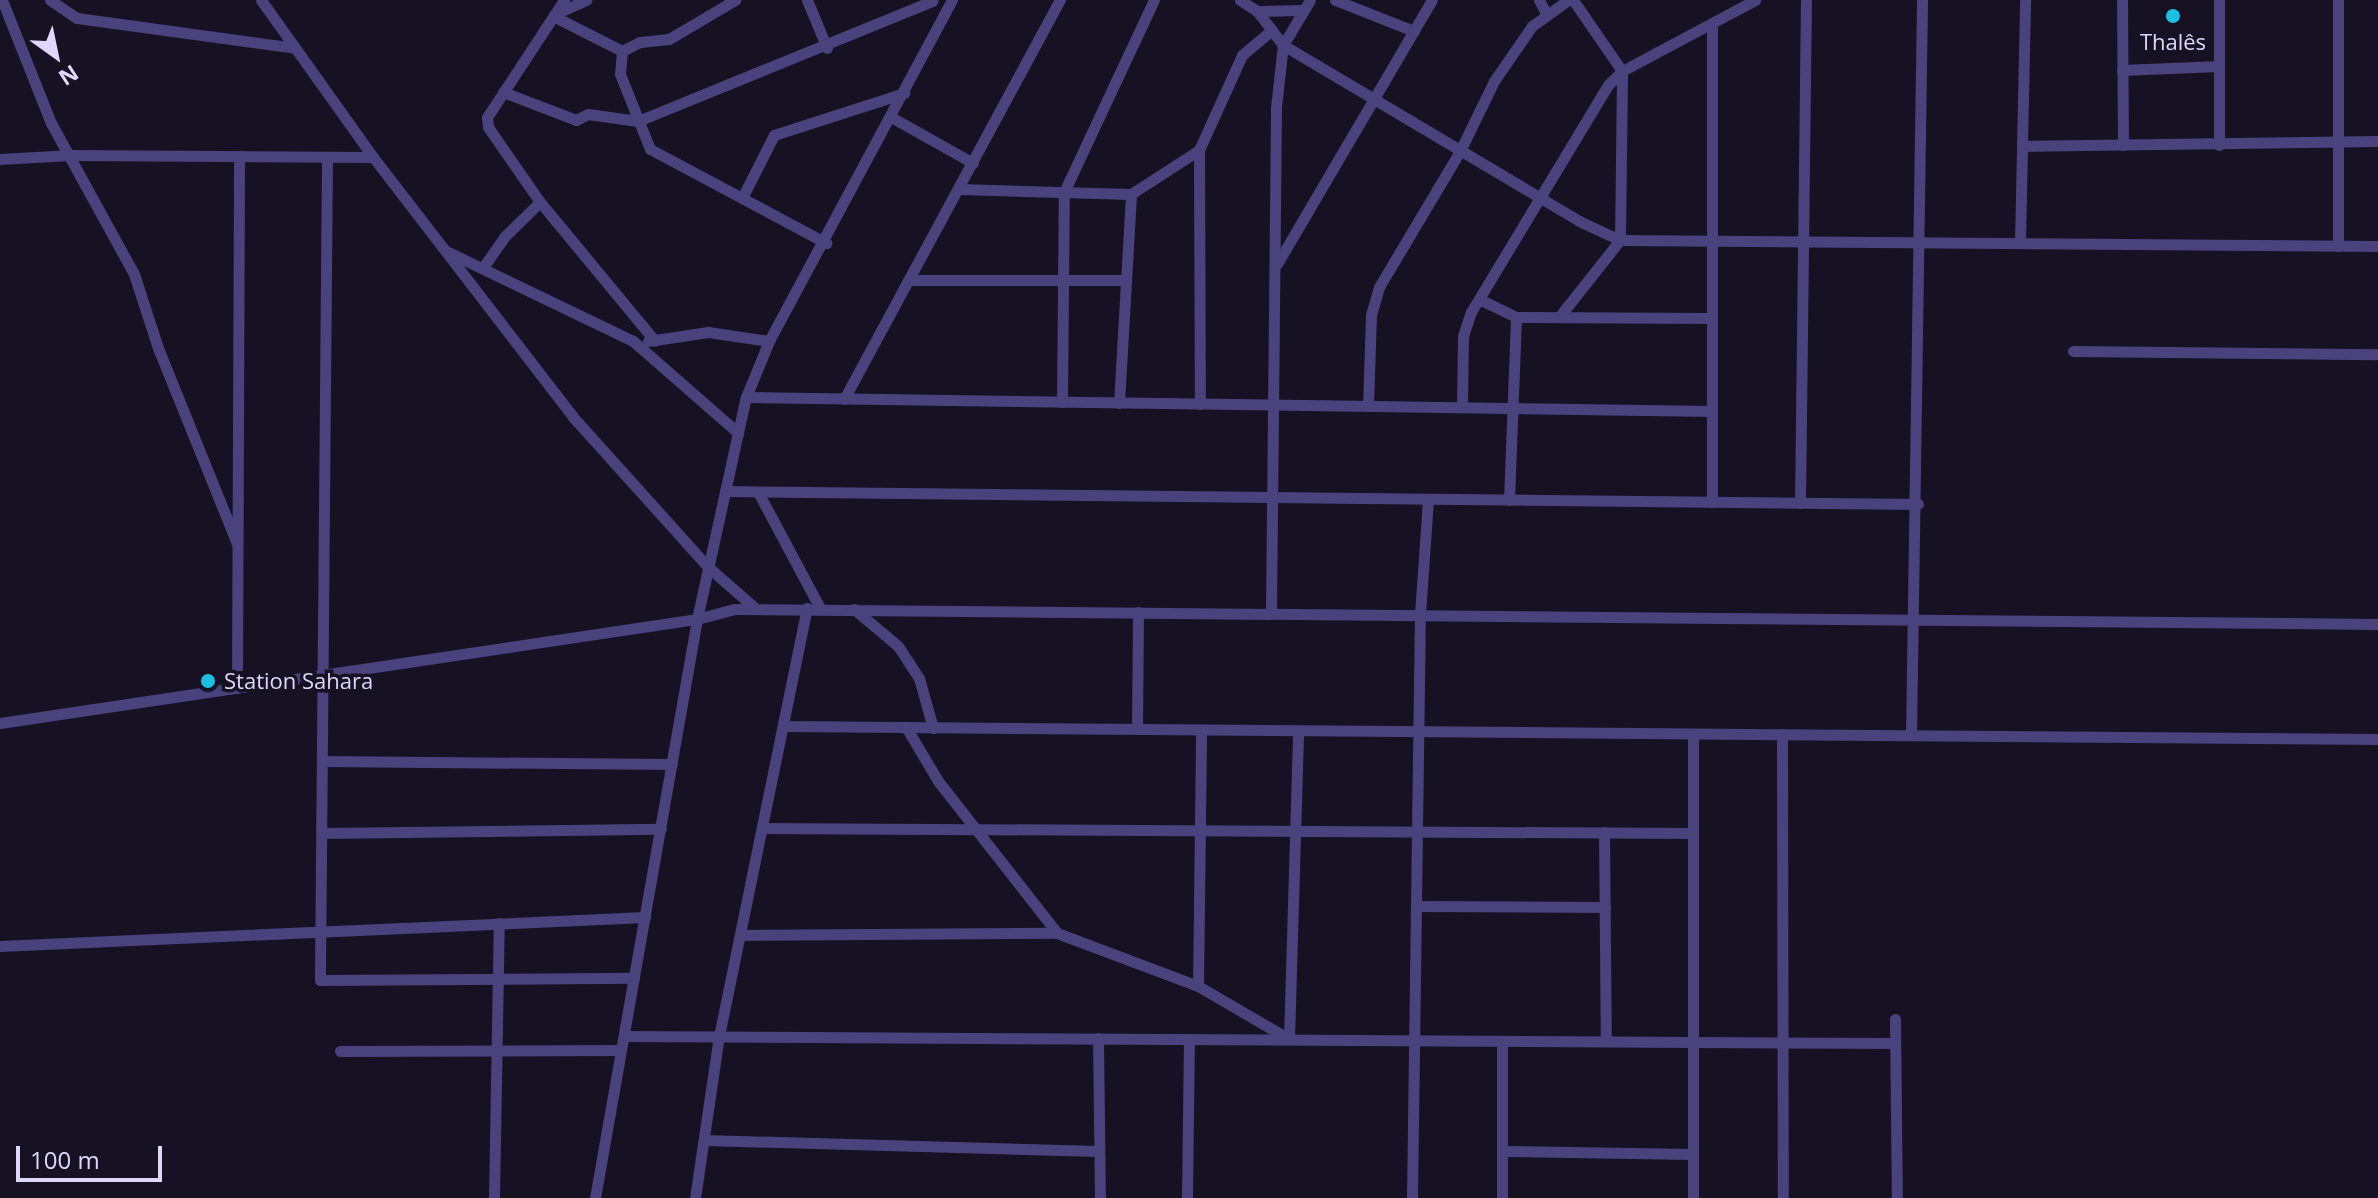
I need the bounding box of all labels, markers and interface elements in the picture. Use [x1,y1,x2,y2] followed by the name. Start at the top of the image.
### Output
[2164,7,2182,25] marker: Thalês
[16,16,96,96] north arrow
[2140,29,2206,55] place label: Thalês
[53,59,85,94] text: N
[224,668,373,694] place label: Station Sahara
[199,672,217,690] marker: Station Sahara
[20,1130,166,1180] scale bar
[30,1143,100,1176] text: 100 m

